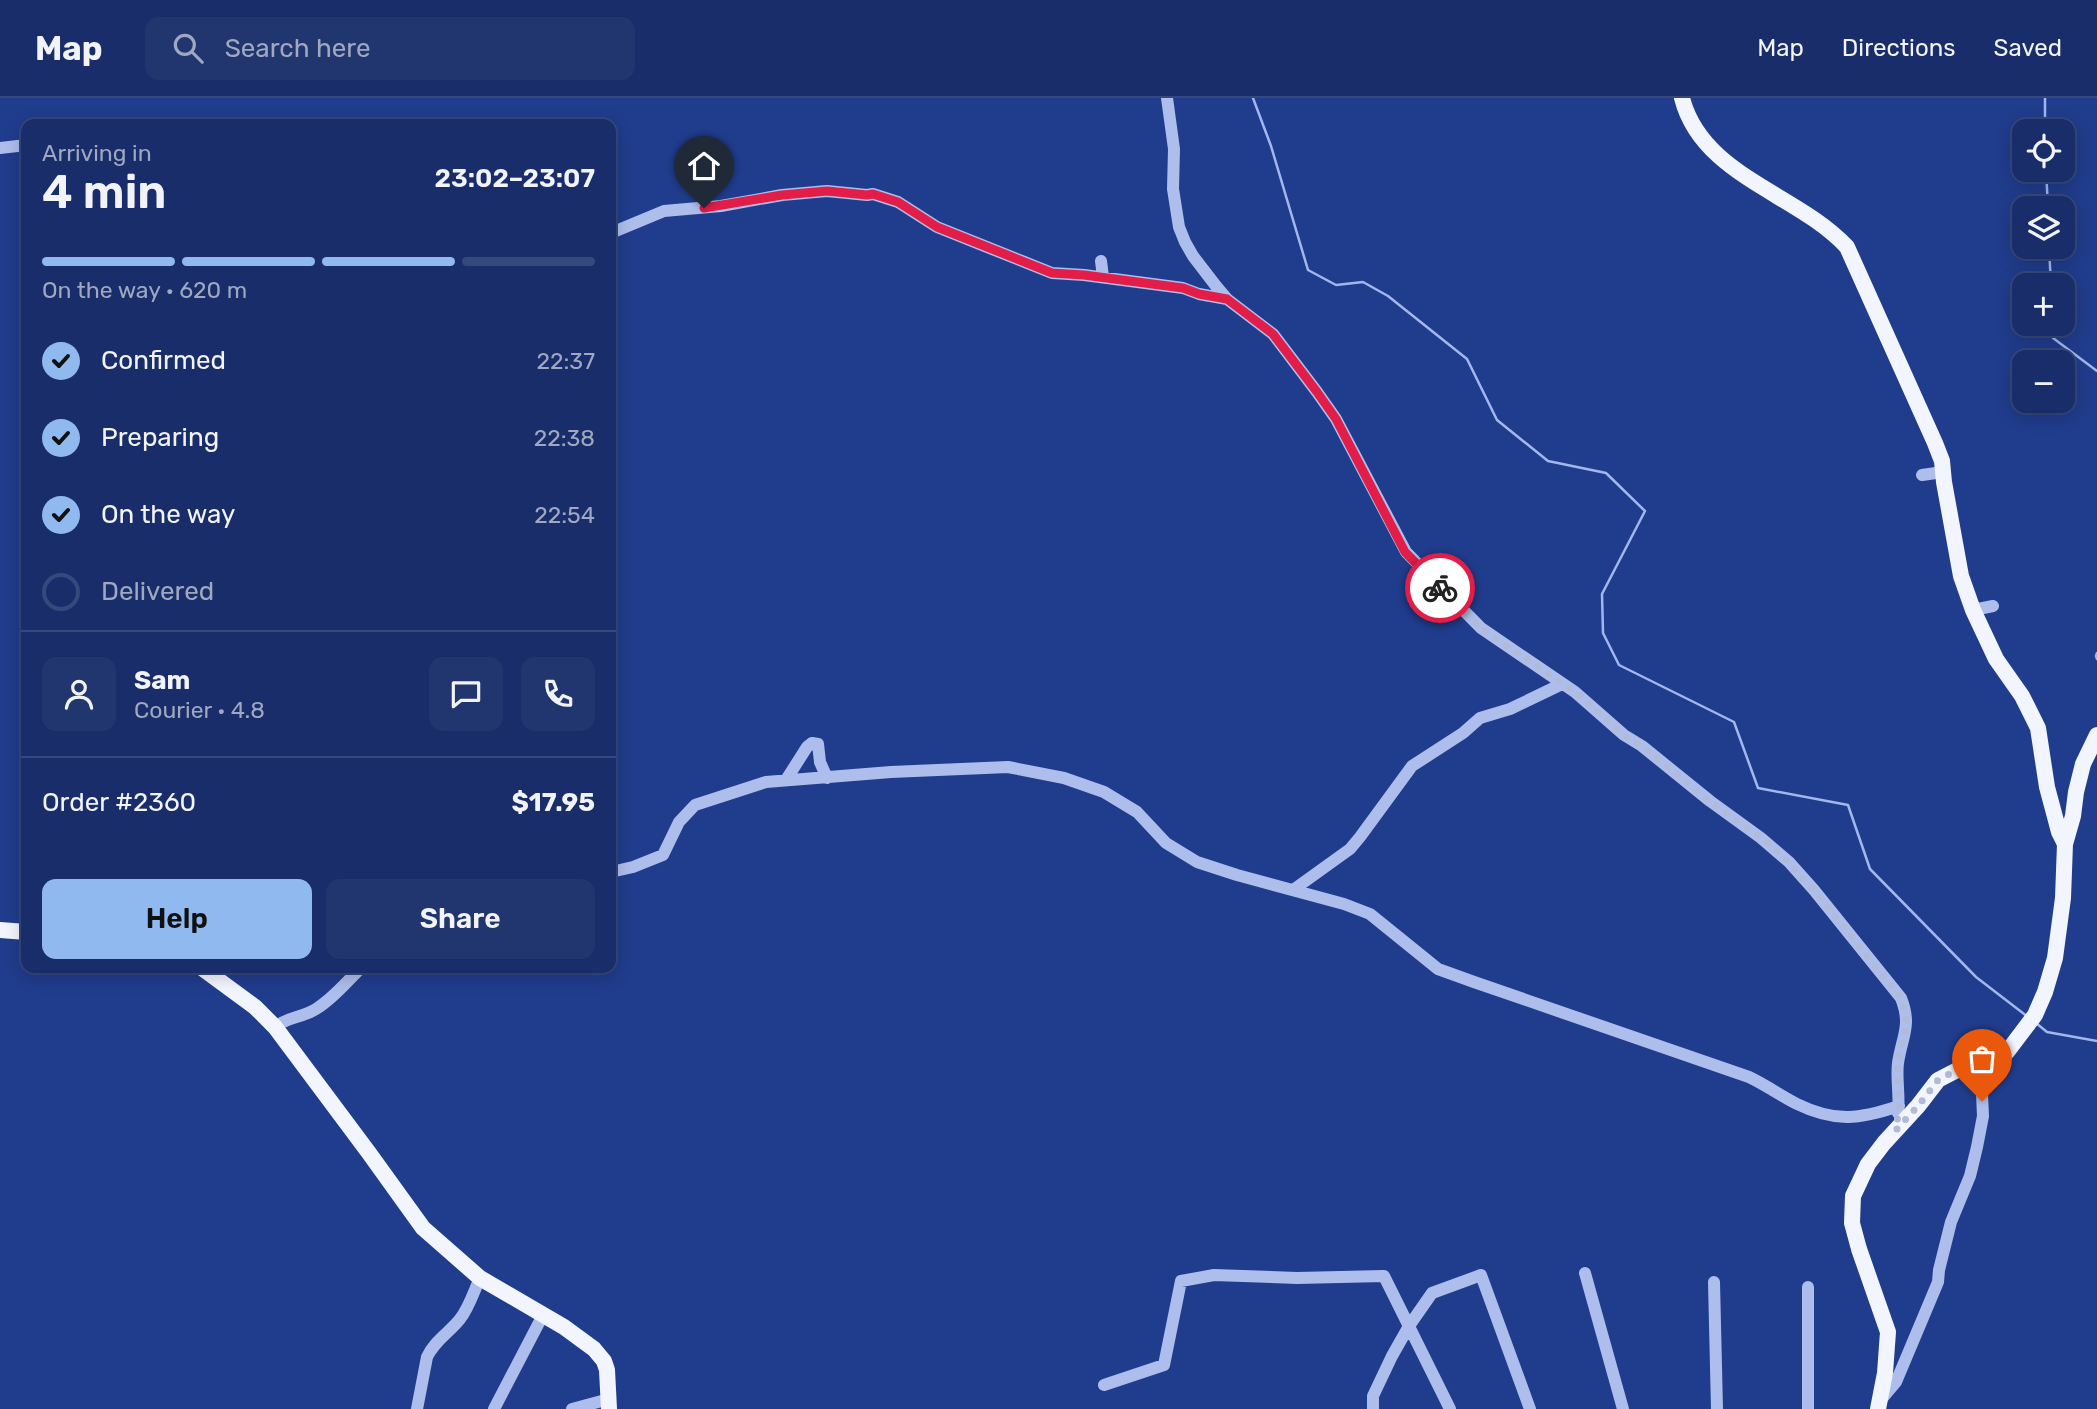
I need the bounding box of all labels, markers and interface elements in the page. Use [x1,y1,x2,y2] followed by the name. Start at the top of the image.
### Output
[145,17,635,80] search box
[35,29,103,68] text: Map
[169,29,207,67] icon: search
[225,33,370,64] text: Search here
[1757,34,1804,62] text: Map
[1842,34,1955,62] text: Directions
[1993,34,2062,62] text: Saved
[2012,119,2075,413] map controls
[2012,119,2075,182] button: locate
[674,136,734,208] pin
[42,139,152,167] text: Arriving in
[685,147,723,185] icon: home
[434,163,595,194] text: 23:02–23:07
[42,165,166,220] text: 4 min
[2012,196,2075,259] button: layers
[2012,273,2075,336] button: +
[42,276,247,304] text: On the way · 620 m
[42,342,80,380] icon: check
[101,345,226,376] text: Confirmed
[536,347,595,375] text: 22:37
[2012,350,2075,413] button: −
[42,419,80,457] icon: check
[101,422,219,453] text: Preparing
[534,424,595,452] text: 22:38
[42,496,80,534] icon: check
[101,499,235,530] text: On the way
[534,501,595,529] text: 22:54
[1405,553,1475,623] courier
[1421,569,1459,607] icon: bike
[101,576,214,607] text: Delivered
[42,657,116,731] button: person
[429,657,503,731] button: chat
[521,657,595,731] button: phone
[134,665,190,696] text: Sam
[134,696,265,724] text: Courier · 4.8
[42,787,196,818] text: Order #2360
[511,787,595,818] text: $17.95
[42,879,312,959] button: Help
[326,879,595,959] button: Share
[1952,1029,2012,1101] pin
[1963,1040,2001,1078] icon: bag

